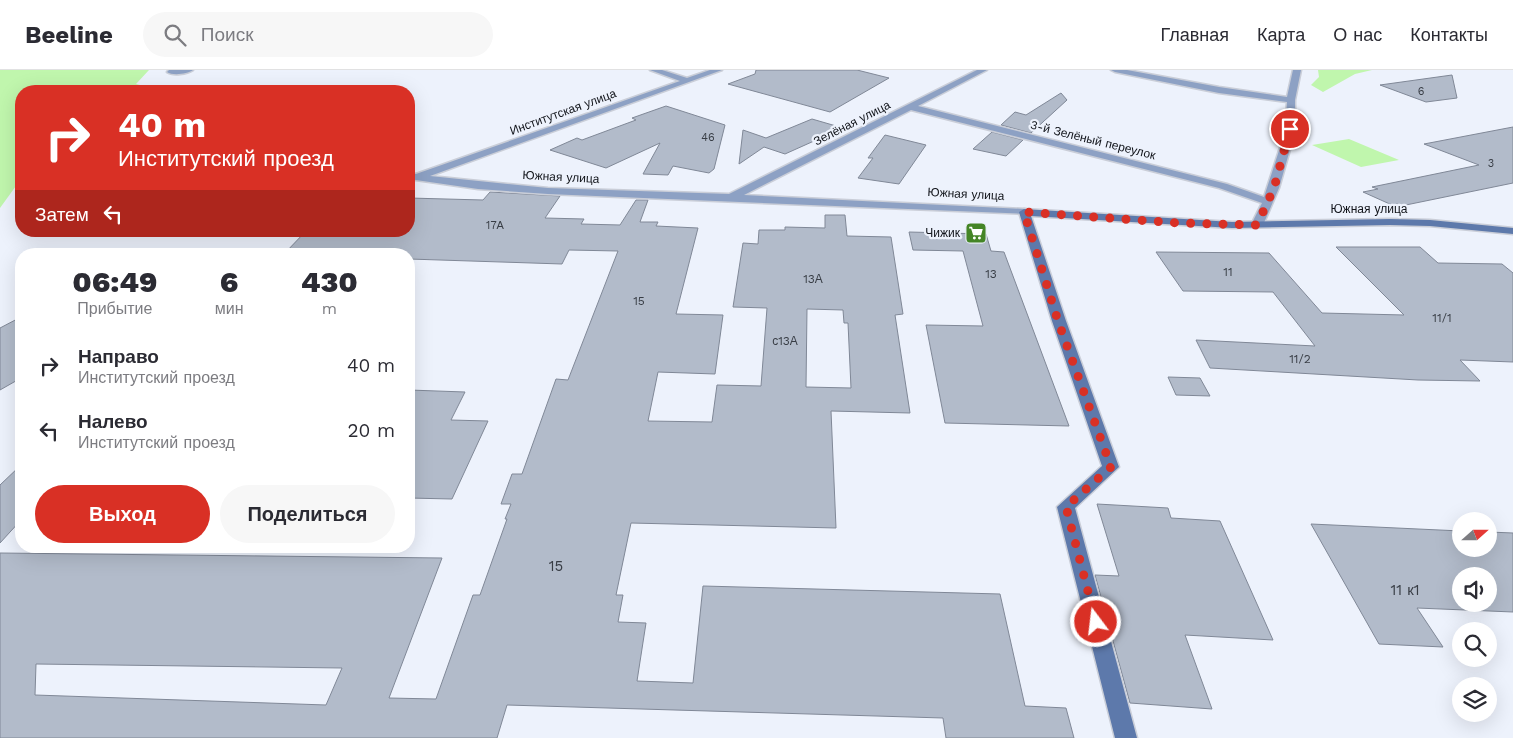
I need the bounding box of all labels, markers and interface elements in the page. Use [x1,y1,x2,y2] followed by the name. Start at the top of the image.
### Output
[143,12,493,57] search box
[25,21,113,49] text: Beeline
[161,21,189,49] icon: search
[201,23,253,46] text: Поиск
[1160,24,1229,45] text: Главная
[1257,24,1305,45] text: Карта
[1333,24,1382,45] text: О нас
[1410,24,1488,45] text: Контакты
[1418,85,1425,98] house number: 6
[508,86,618,138] street label: Институтская улица
[811,98,893,148] street label: Зелёная улица
[118,104,206,146] text: 40 m
[35,105,100,170] icon: right
[1269,108,1311,150] pin
[1276,115,1304,143] icon: arrive
[1029,118,1158,162] street label: 3-й Зелёный переулок
[701,131,715,144] house number: 46
[118,146,334,171] text: Институтский проезд
[1488,157,1494,170] house number: 3
[522,168,600,186] street label: Южная улица
[927,185,1005,203] street label: Южная улица
[99,200,127,228] icon: left
[1330,202,1408,216] street label: Южная улица
[35,203,89,226] text: Затем
[486,219,505,232] house number: 17А
[964,221,988,245] supermarket icon: Чижик
[925,226,961,240] place label: Чижик
[72,264,158,299] text: 06:49
[220,264,238,299] text: 6
[301,264,358,299] text: 430
[1223,265,1233,279] house number: 11
[985,267,997,281] house number: 13
[803,272,823,286] house number: 13А
[633,294,645,308] house number: 15
[77,299,152,318] text: Прибытие
[215,299,244,318] text: мин
[322,299,337,318] text: m
[1432,311,1452,325] house number: 11/1
[772,334,798,348] house number: с13А
[78,345,159,368] text: Направо
[35,352,63,380] icon: right
[1289,352,1311,366] house number: 11/2
[347,354,395,377] text: 40 m
[78,368,235,387] text: Институтский проезд
[78,410,148,433] text: Налево
[35,417,63,445] icon: left
[348,419,395,442] text: 20 m
[78,433,235,452] text: Институтский проезд
[35,485,210,543] button: Выход
[220,485,395,543] button: Поделиться
[1452,512,1498,558] north arrow
[1452,512,1497,722] map controls
[549,557,563,575] house number: 15
[1452,567,1497,612] button: sound
[1390,581,1420,599] house number: 11 к1
[1069,595,1121,647] position arrow
[1452,622,1497,667] button: search
[1452,677,1497,722] button: layers

